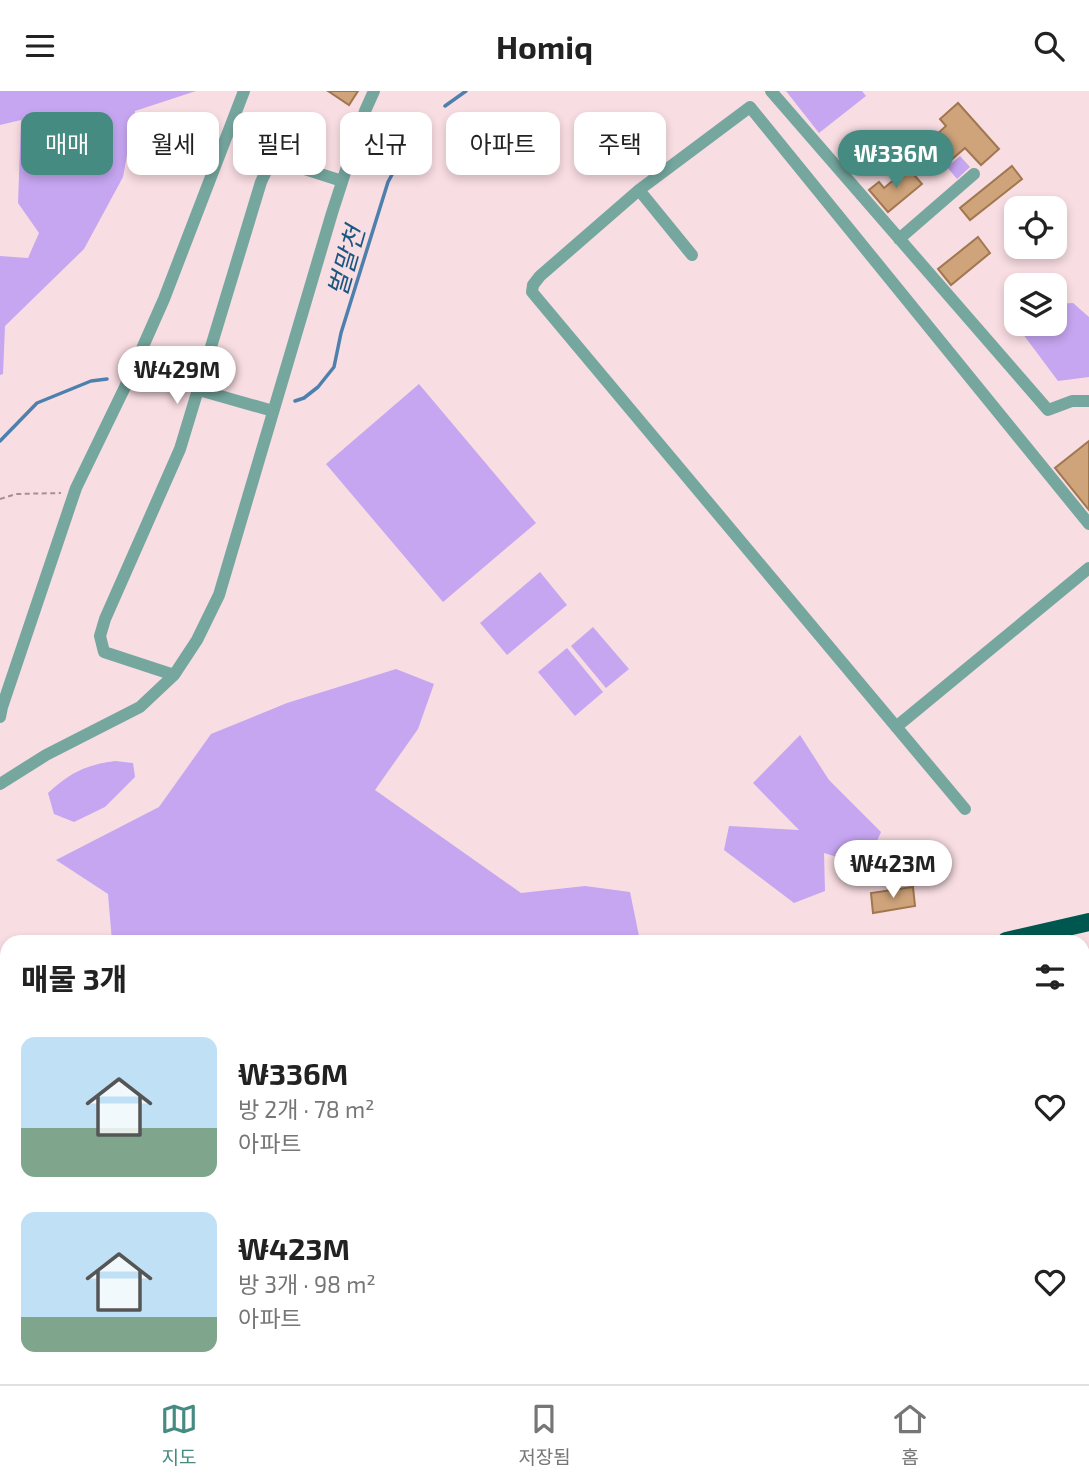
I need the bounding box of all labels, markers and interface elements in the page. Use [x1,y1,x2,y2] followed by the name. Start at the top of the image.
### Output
[21,27,59,65] icon: menu
[496,27,593,65] text: Homiq
[1030,27,1068,65] icon: search
[21,112,113,175] chip: 매매
[127,112,219,175] chip: 월세
[233,112,326,175] chip: 필터
[340,112,432,175] chip: 신규
[446,112,560,175] chip: 아파트
[574,112,666,175] chip: 주택
[847,131,945,190] pin: ₩336M
[854,139,938,167] text: ₩336M
[1004,196,1067,336] map controls
[1004,196,1067,259] button: locate
[320,219,371,300] water label: 벌말천
[1004,273,1067,336] button: layers
[128,347,226,406] pin: ₩429M
[134,355,220,383] text: ₩429M
[844,841,942,900] pin: ₩423M
[850,849,936,877] text: ₩423M
[1031,958,1069,996] icon: filters
[21,960,127,996] text: 매물 3개
[238,1055,348,1091] text: ₩336M
[77,1065,161,1149] icon: home
[1031,1088,1069,1126] icon: heart
[238,1095,375,1123] text: 방 2개 · 78 m²
[238,1129,301,1157] text: 아파트
[238,1230,350,1266] text: ₩423M
[77,1240,161,1324] icon: home
[1031,1263,1069,1301] icon: heart
[238,1270,376,1298] text: 방 3개 · 98 m²
[238,1304,301,1332] text: 아파트
[160,1400,198,1469] tab: 지도
[518,1400,571,1469] tab: 저장됨
[891,1400,929,1469] tab: 홈

